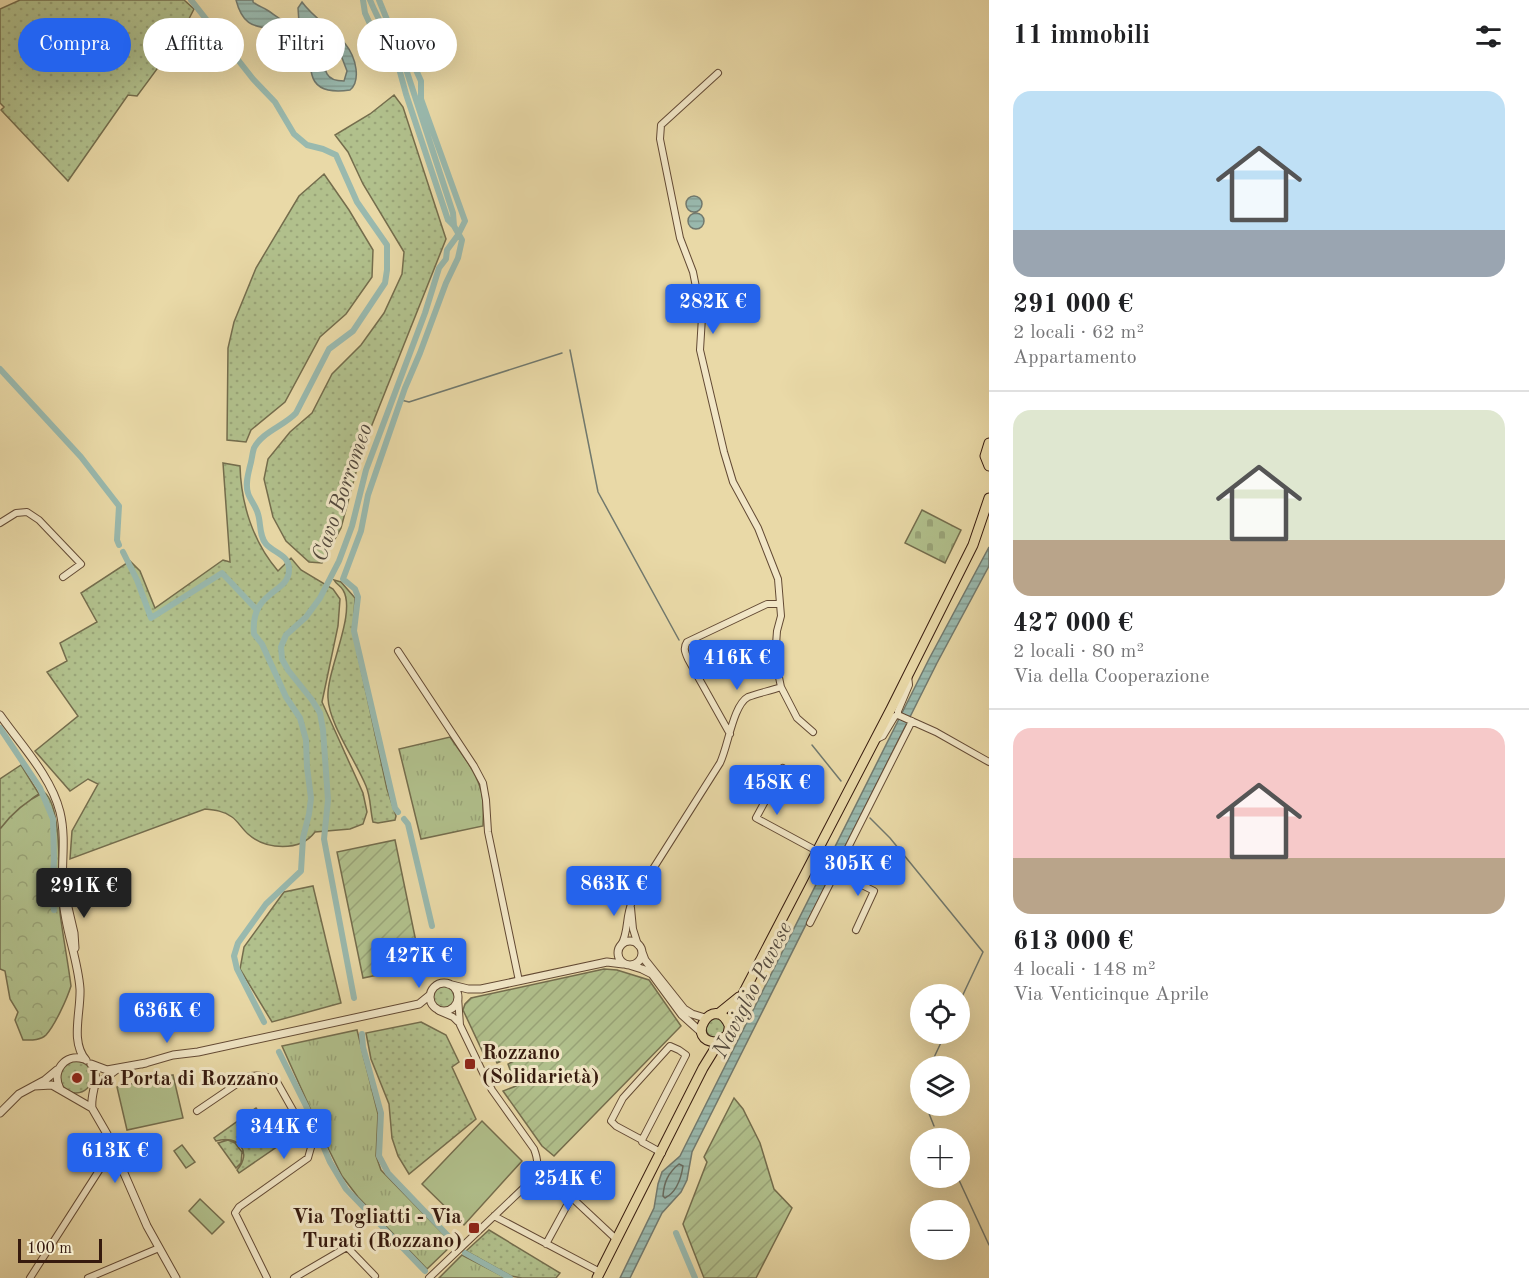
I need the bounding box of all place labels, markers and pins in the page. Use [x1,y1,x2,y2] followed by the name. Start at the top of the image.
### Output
[664,284,762,335] pin: 282K €
[688,640,786,691] pin: 416K €
[728,765,826,816] pin: 458K €
[809,846,907,897] pin: 305K €
[565,866,663,917] pin: 863K €
[35,868,133,919] pin: 291K €
[370,938,468,989] pin: 427K €
[118,993,216,1044] pin: 636K €
[482,1043,599,1088] place label: Rozzano (Solidarietà)
[463,1057,477,1071] marker: Rozzano (Solidarietà)
[89,1069,279,1090] place label: La Porta di Rozzano
[70,1071,84,1085] marker: La Porta di Rozzano
[235,1109,333,1160] pin: 344K €
[66,1133,164,1184] pin: 613K €
[519,1161,617,1212] pin: 254K €
[292,1207,462,1252] place label: Via Togliatti - Via Turati (Rozzano)
[467,1221,481,1235] marker: Via Togliatti - Via Turati (Rozzano)

